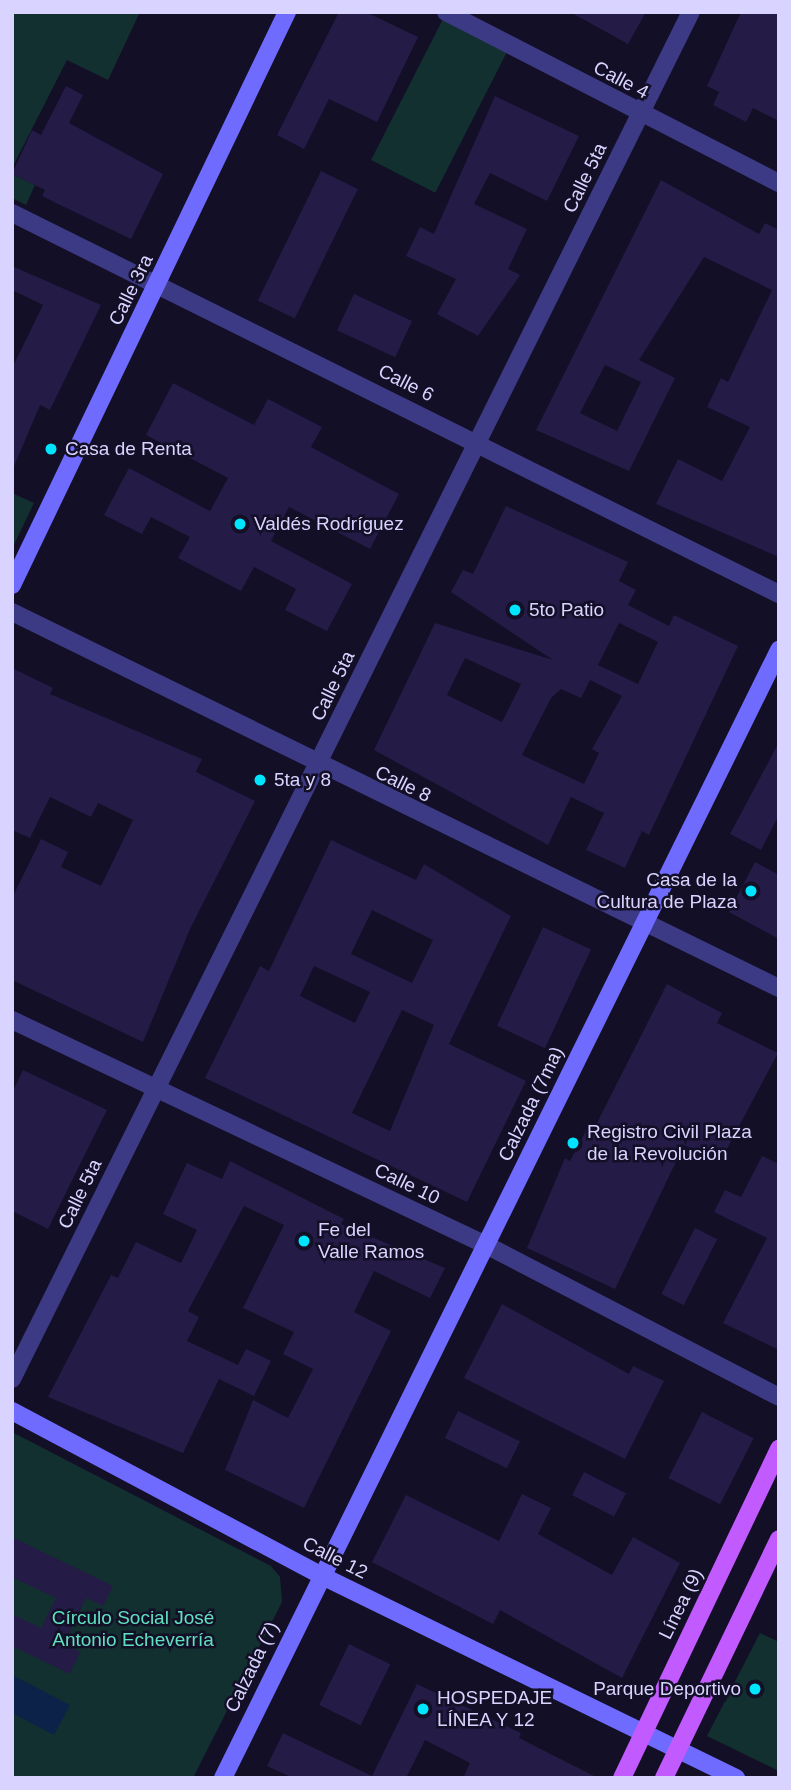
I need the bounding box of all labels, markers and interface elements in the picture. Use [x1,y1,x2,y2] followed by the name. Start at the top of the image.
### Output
[590,56,652,104] street label: Calle 4
[558,139,612,217] street label: Calle 5ta
[104,251,158,329] street label: Calle 3ra
[374,359,438,407] street label: Calle 6
[65,438,192,460] place label: Casa de Renta
[43,441,59,457] marker: Casa de Renta
[254,513,404,535] place label: Valdés Rodríguez
[232,516,248,532] marker: Valdés Rodríguez
[529,599,604,621] place label: 5to Patio
[507,602,523,618] marker: 5to Patio
[306,647,360,725] street label: Calle 5ta
[371,761,435,807] street label: Calle 8
[274,769,331,791] place label: 5ta y 8
[252,772,268,788] marker: 5ta y 8
[597,869,737,913] place label: Casa de la Cultura de Plaza
[743,883,759,899] marker: Casa de la Cultura de Plaza
[493,1043,569,1165] street label: Calzada (7ma)
[587,1121,752,1165] place label: Registro Civil Plaza de la Revolución
[565,1135,581,1151] marker: Registro Civil Plaza de la Revolución
[53,1155,107,1233] street label: Calle 5ta
[371,1158,443,1210] street label: Calle 10
[318,1219,424,1263] place label: Fe del Valle Ramos
[296,1233,312,1249] marker: Fe del Valle Ramos
[299,1532,371,1584] street label: Calle 12
[654,1565,708,1643] street label: Línea (9)
[52,1607,214,1651] park label: Círculo Social José Antonio Echeverría
[220,1618,284,1716] street label: Calzada (7)
[593,1678,741,1700] place label: Parque Deportivo
[747,1681,763,1697] marker: Parque Deportivo
[437,1687,552,1731] place label: HOSPEDAJE LÍNEA Y 12
[415,1701,431,1717] marker: HOSPEDAJE LÍNEA Y 12

